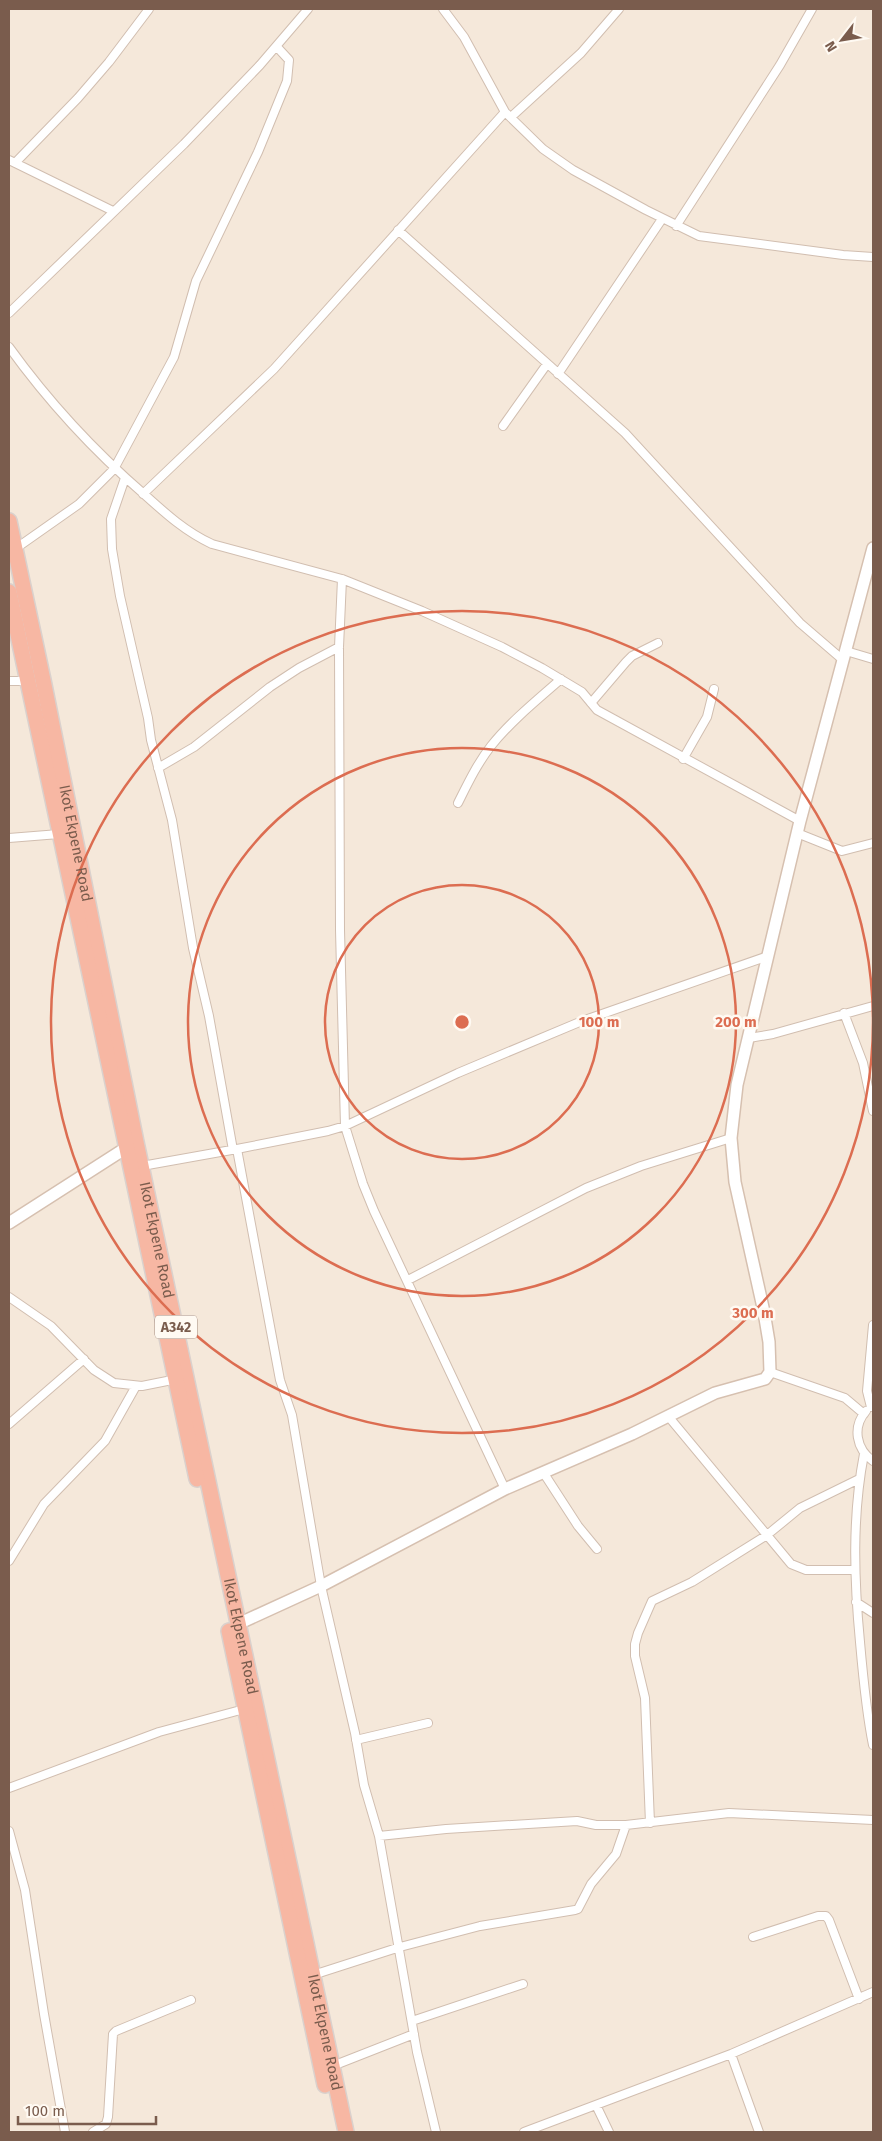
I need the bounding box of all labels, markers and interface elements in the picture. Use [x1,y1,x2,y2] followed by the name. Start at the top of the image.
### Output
[817,15,867,65] north arrow
[822,38,841,55] text: N
[55,783,96,903] street label: Ikot Ekpene Road
[453,1013,471,1031] centre of rings
[579,1013,619,1031] text: 100 m
[715,1013,757,1031] text: 200 m
[136,1180,178,1300] street label: Ikot Ekpene Road
[731,1304,774,1322] text: 300 m
[155,1315,197,1338] road number: A342
[220,1576,262,1696] street label: Ikot Ekpene Road
[304,1972,346,2092] street label: Ikot Ekpene Road
[18,2094,155,2126] scale bar
[25,2102,65,2120] text: 100 m

